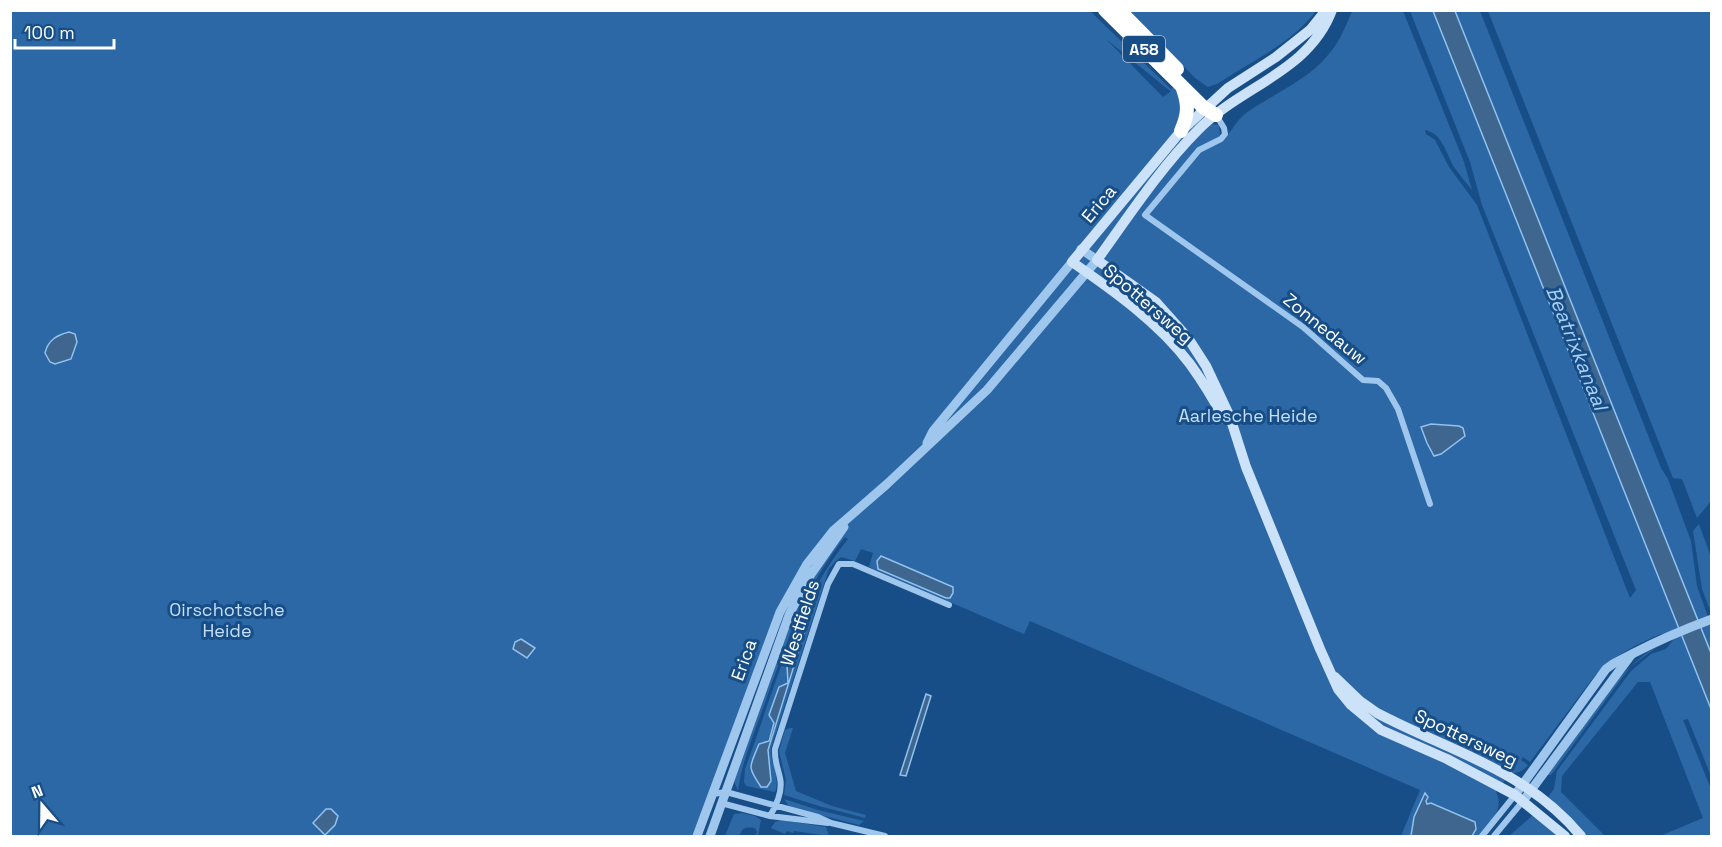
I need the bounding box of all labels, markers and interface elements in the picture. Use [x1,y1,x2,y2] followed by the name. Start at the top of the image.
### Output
[15,12,114,50] scale bar
[24,21,75,44] text: 100 m
[1123,36,1165,62] road number: A58
[1076,180,1121,227] street label: Erica
[1099,259,1198,349] street label: Spottersweg
[1540,282,1614,416] water label: Beatrixkanaal
[1279,288,1372,369] street label: Zonnedauw
[1178,404,1318,427] park label: Aarlesche Heide
[775,577,824,669] street label: Westfields
[169,598,285,642] park label: Oirschotsche Heide
[725,636,762,684] street label: Erica
[1411,704,1521,771] street label: Spottersweg
[12,775,72,835] north arrow
[28,780,46,803] text: N

